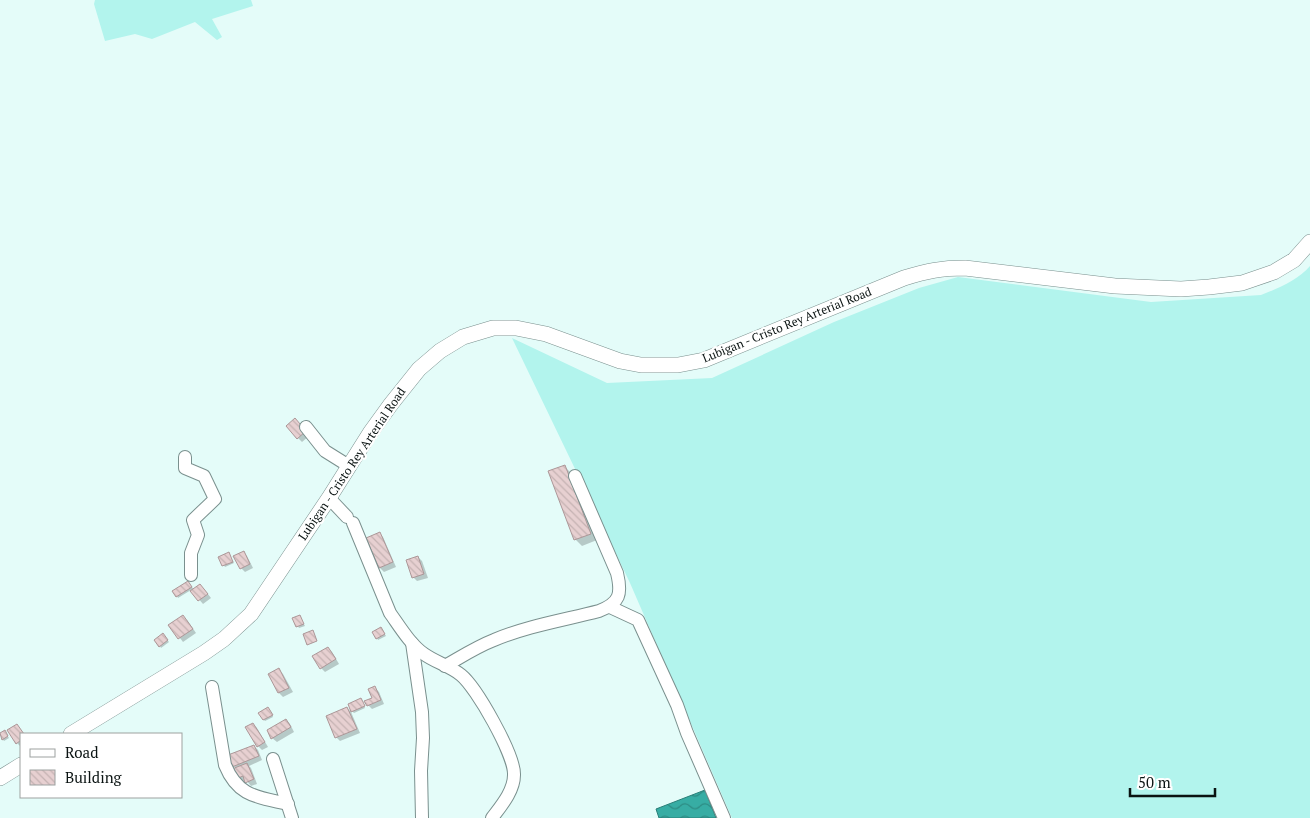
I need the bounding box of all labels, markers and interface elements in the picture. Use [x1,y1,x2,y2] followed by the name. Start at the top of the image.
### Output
[700,284,874,365] street label: Lubigan - Cristo Rey Arterial Road
[295,384,409,543] street label: Lubigan - Cristo Rey Arterial Road
[20,733,182,798] legend
[65,742,98,762] text: Road
[1130,766,1215,798] scale bar
[65,767,123,787] text: Building
[1138,772,1171,792] text: 50 m

